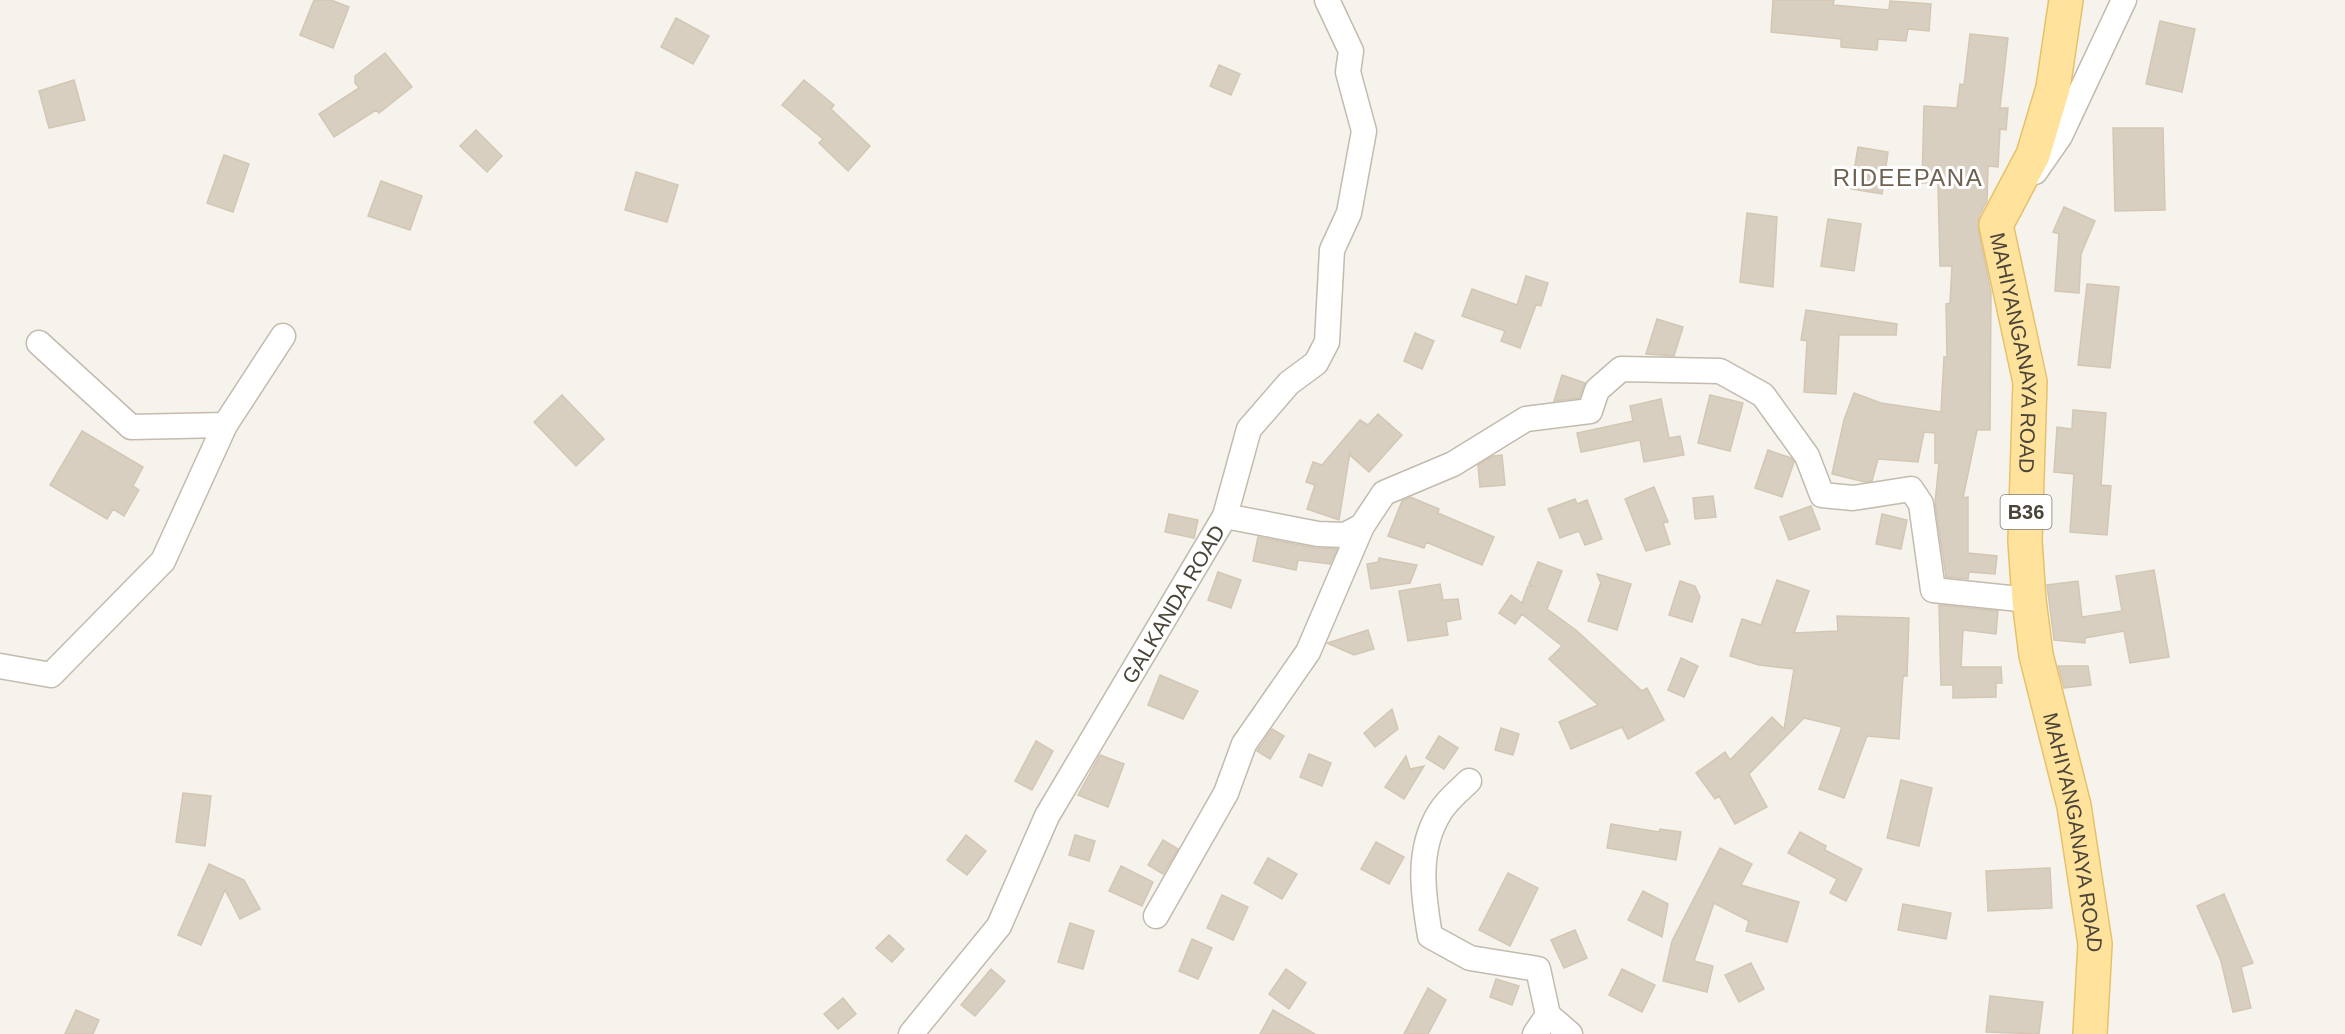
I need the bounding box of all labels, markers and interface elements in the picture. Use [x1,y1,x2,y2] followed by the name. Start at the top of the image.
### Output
[1833,164,1983,191] district label: RIDEEPANA
[1986,230,2042,474] street label: MAHIYANGANAYA ROAD
[2000,495,2052,529] road number: B36
[1117,521,1229,687] street label: GALKANDA ROAD
[2039,710,2107,953] street label: MAHIYANGANAYA ROAD

